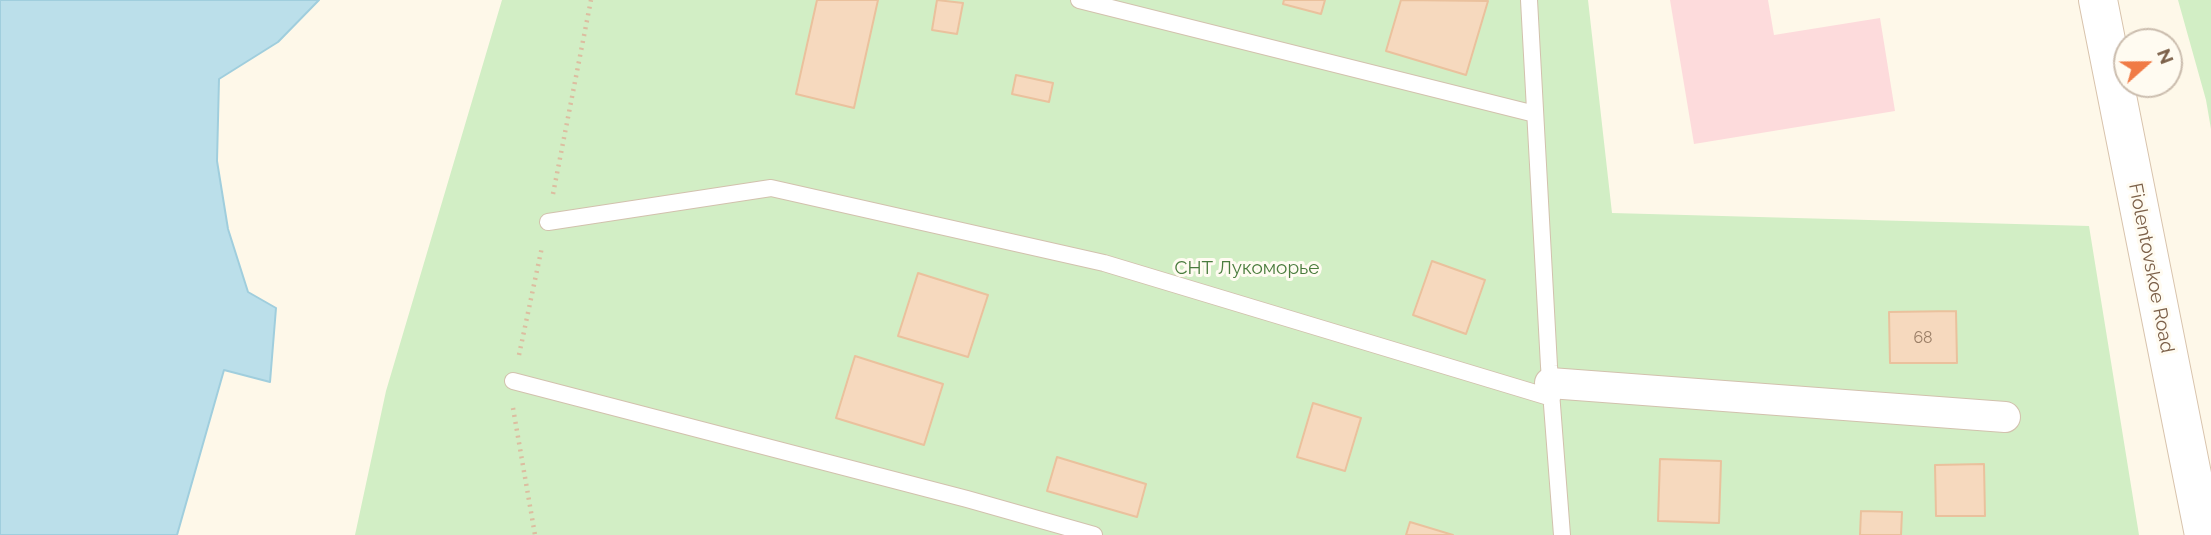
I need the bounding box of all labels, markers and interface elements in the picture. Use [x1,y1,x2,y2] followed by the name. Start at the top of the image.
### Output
[2113,28,2183,98] north arrow
[2153,45,2179,67] text: N
[2123,181,2179,355] street label: Fiolentovskoe Road
[1174,257,1320,279] park label: СНТ Лукоморье
[1913,328,1933,348] house number: 68

